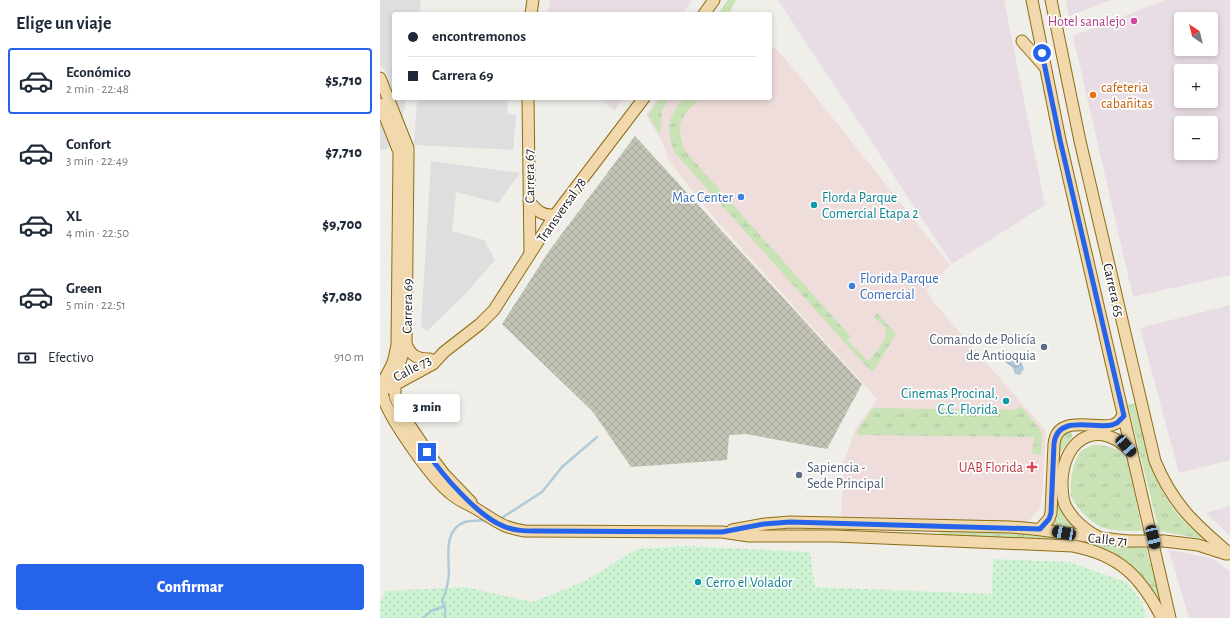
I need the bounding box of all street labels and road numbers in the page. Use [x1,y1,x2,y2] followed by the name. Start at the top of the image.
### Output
[523,148,537,203] street label: Carrera 67
[534,176,589,246] street label: Transversal 78
[1100,262,1126,319] street label: Carrera 65
[401,278,415,334] street label: Carrera 69
[391,353,434,385] street label: Calle 73
[1087,531,1128,549] street label: Calle 71

